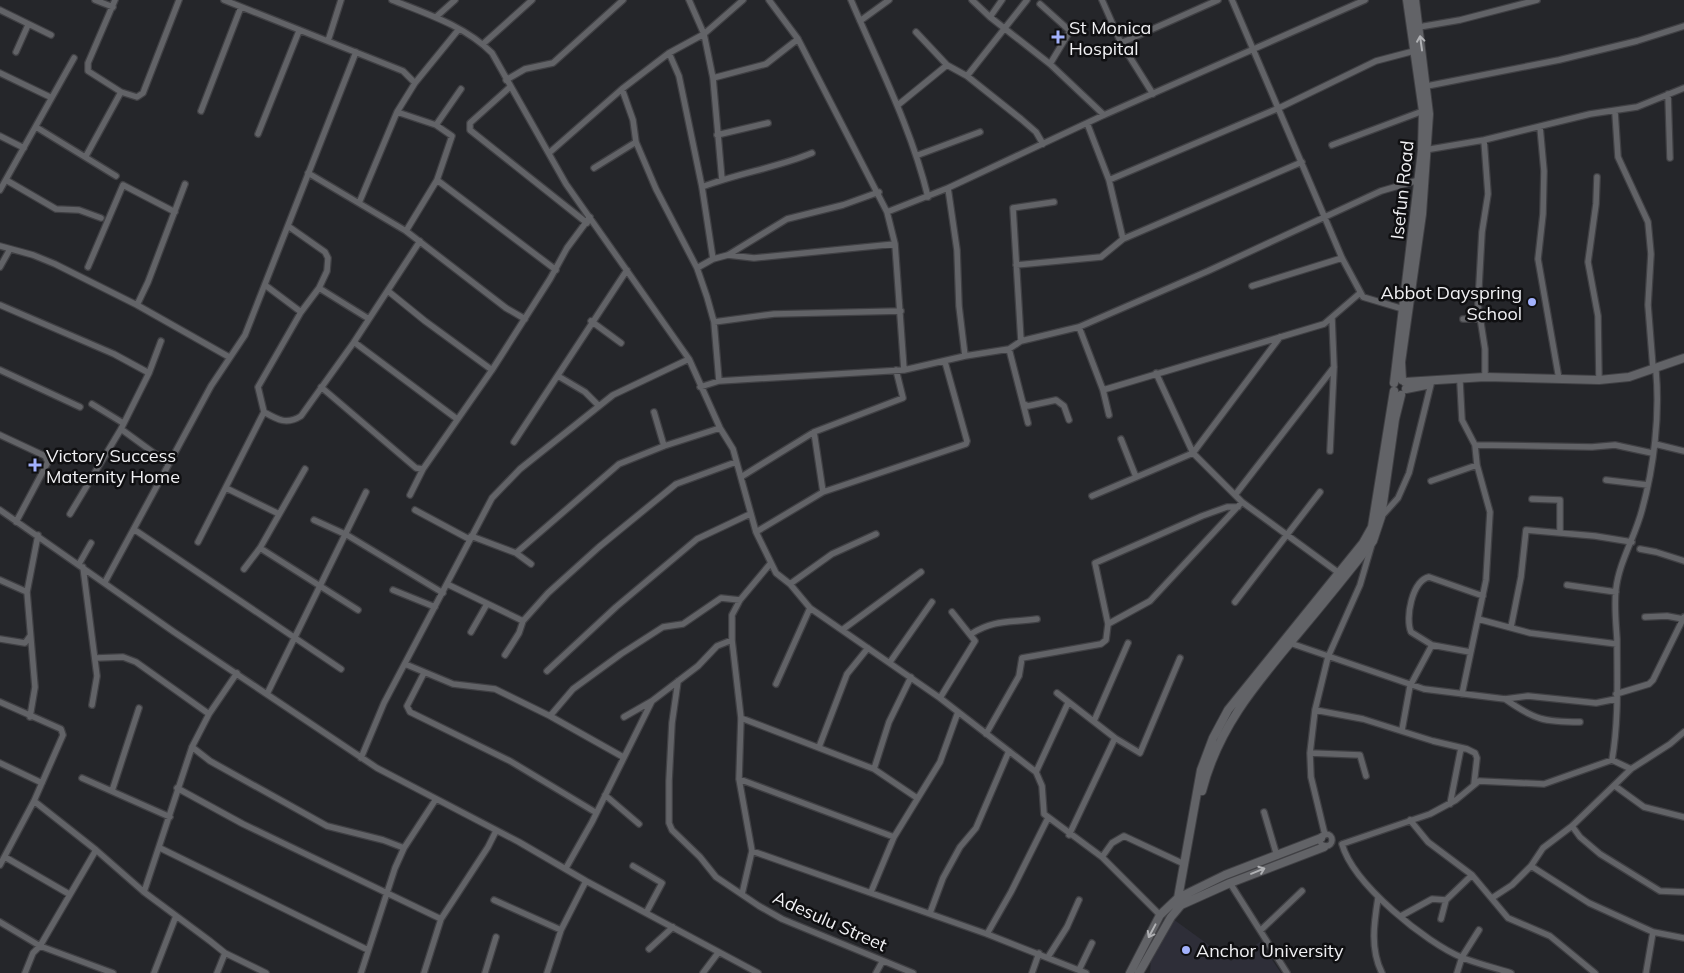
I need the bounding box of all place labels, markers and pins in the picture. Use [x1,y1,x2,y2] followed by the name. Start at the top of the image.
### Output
[1069,16,1151,60] place label: St Monica Hospital
[1051,30,1065,44] marker: St Monica Hospital
[1381,281,1522,325] place label: Abbot Dayspring School
[1526,296,1538,308] marker: Abbot Dayspring School
[46,444,180,488] place label: Victory Success Maternity Home
[28,458,42,472] marker: Victory Success Maternity Home
[1196,939,1344,962] place label: Anchor University
[1180,944,1192,956] marker: Anchor University

